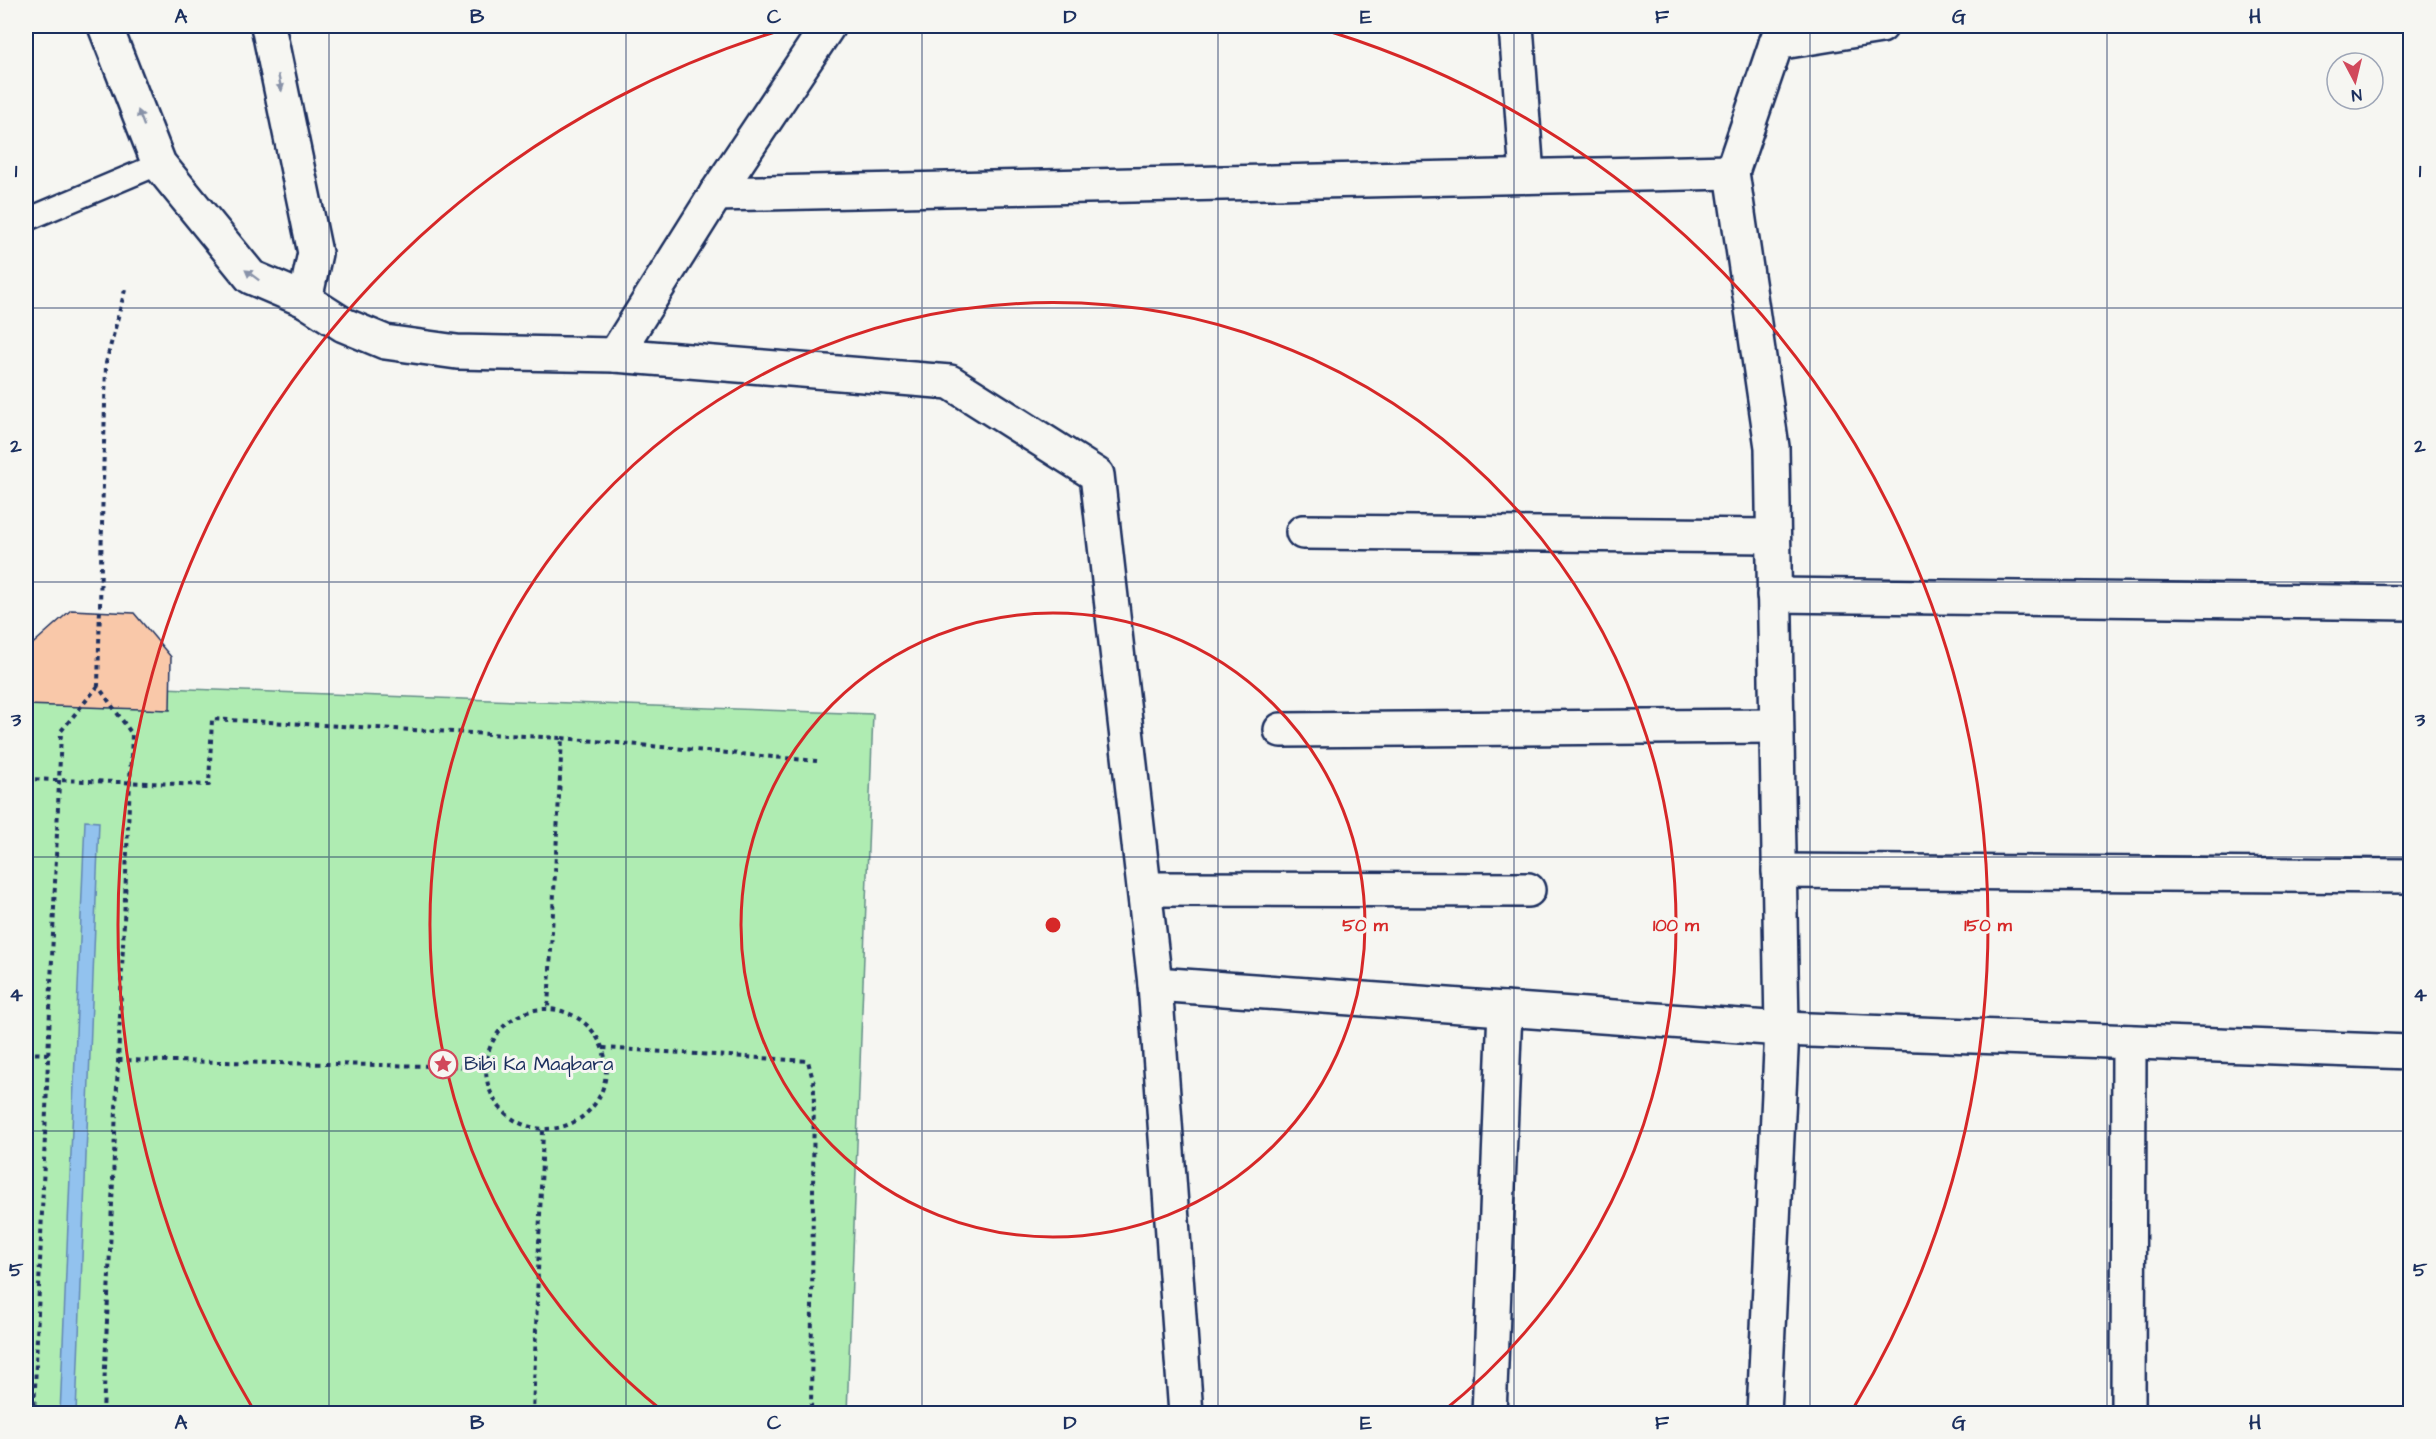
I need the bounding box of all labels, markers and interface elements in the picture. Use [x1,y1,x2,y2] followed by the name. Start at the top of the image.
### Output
[175,3,188,31] text: A
[470,3,485,31] text: B
[767,3,782,31] text: C
[1064,3,1077,31] text: D
[1360,3,1372,31] text: E
[1655,3,1670,31] text: F
[1952,3,1966,31] text: G
[2249,3,2261,31] text: H
[2325,51,2385,111] north arrow
[275,74,285,92] one-way arrow
[2350,83,2363,106] text: N
[136,109,145,127] one-way arrow
[15,157,18,185] text: 1
[2419,157,2422,185] text: 1
[245,269,261,281] one-way arrow
[9,432,22,460] text: 2
[2413,432,2426,460] text: 2
[10,706,22,734] text: 3
[2414,706,2426,734] text: 3
[1342,913,1389,938] text: 50 m
[1653,913,1700,938] text: 100 m
[1964,913,2013,938] text: 150 m
[1043,915,1063,935] centre of rings
[9,981,23,1009] text: 4
[2413,981,2427,1009] text: 4
[427,1048,459,1080] place icon: Bibi Ka Maqbara
[464,1050,613,1078] place label: Bibi Ka Maqbara
[9,1256,24,1284] text: 5
[2413,1256,2428,1284] text: 5
[175,1409,188,1437] text: A
[470,1409,485,1437] text: B
[767,1409,782,1437] text: C
[1064,1409,1077,1437] text: D
[1360,1409,1372,1437] text: E
[1655,1409,1670,1437] text: F
[1952,1409,1966,1437] text: G
[2249,1409,2261,1437] text: H

